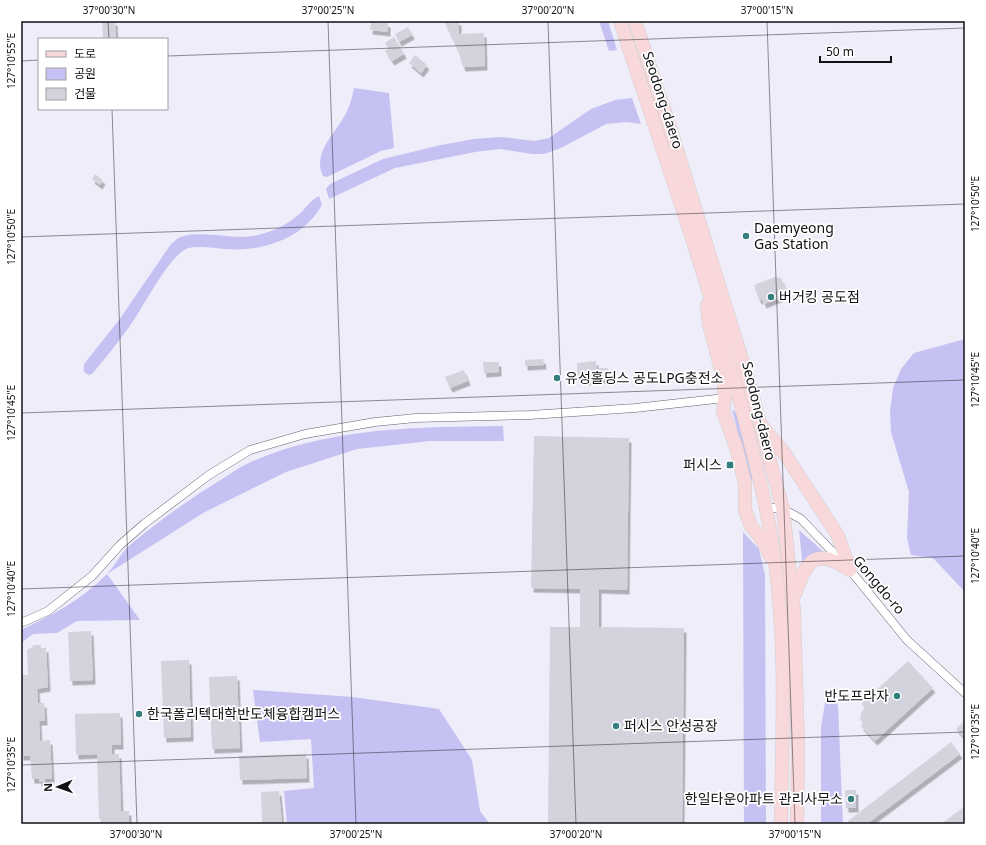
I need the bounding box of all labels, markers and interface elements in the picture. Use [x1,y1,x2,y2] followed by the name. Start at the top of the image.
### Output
[83,3,135,17] text: 37°00'30"N
[302,3,354,17] text: 37°00'25"N
[522,3,574,17] text: 37°00'20"N
[741,3,793,17] text: 37°00'15"N
[4,33,18,89] text: 127°10'55"E
[38,38,168,110] legend
[820,38,891,64] scale bar
[826,43,854,60] text: 50 m
[74,45,96,62] text: 도로
[639,49,688,151] street label: Seodong-daero
[74,65,96,82] text: 공원
[74,85,96,102] text: 건물
[968,176,982,232] text: 127°10'50"E
[4,209,18,265] text: 127°10'50"E
[754,218,834,253] place label: Daemyeong Gas Station
[741,231,751,241] marker: Daemyeong Gas Station
[779,287,860,306] place label: 버거킹 공도점
[766,292,776,302] marker: 버거킹 공도점
[968,352,982,408] text: 127°10'45"E
[738,359,781,462] street label: Seodong-daero
[565,368,724,387] place label: 유성홀딩스 공도LPG충전소
[552,373,562,383] marker: 유성홀딩스 공도LPG충전소
[4,385,18,441] text: 127°10'45"E
[683,455,722,474] place label: 퍼시스
[725,460,735,470] marker: 퍼시스
[968,528,982,584] text: 127°10'40"E
[849,551,910,618] street label: Gongdo-ro
[4,561,18,617] text: 127°10'40"E
[825,686,889,705] place label: 반도프라자
[892,691,902,701] marker: 반도프라자
[147,704,340,723] place label: 한국폴리텍대학반도체융합캠퍼스
[968,704,982,760] text: 127°10'35"E
[134,709,144,719] marker: 한국폴리텍대학반도체융합캠퍼스
[624,716,718,735] place label: 퍼시스 안성공장
[611,721,621,731] marker: 퍼시스 안성공장
[4,737,18,793] text: 127°10'35"E
[38,767,78,807] north arrow
[40,783,55,792] text: N
[685,789,843,808] place label: 한일타운아파트 관리사무소
[846,794,856,804] marker: 한일타운아파트 관리사무소
[110,827,162,841] text: 37°00'30"N
[330,827,382,841] text: 37°00'25"N
[550,827,602,841] text: 37°00'20"N
[769,827,821,841] text: 37°00'15"N

